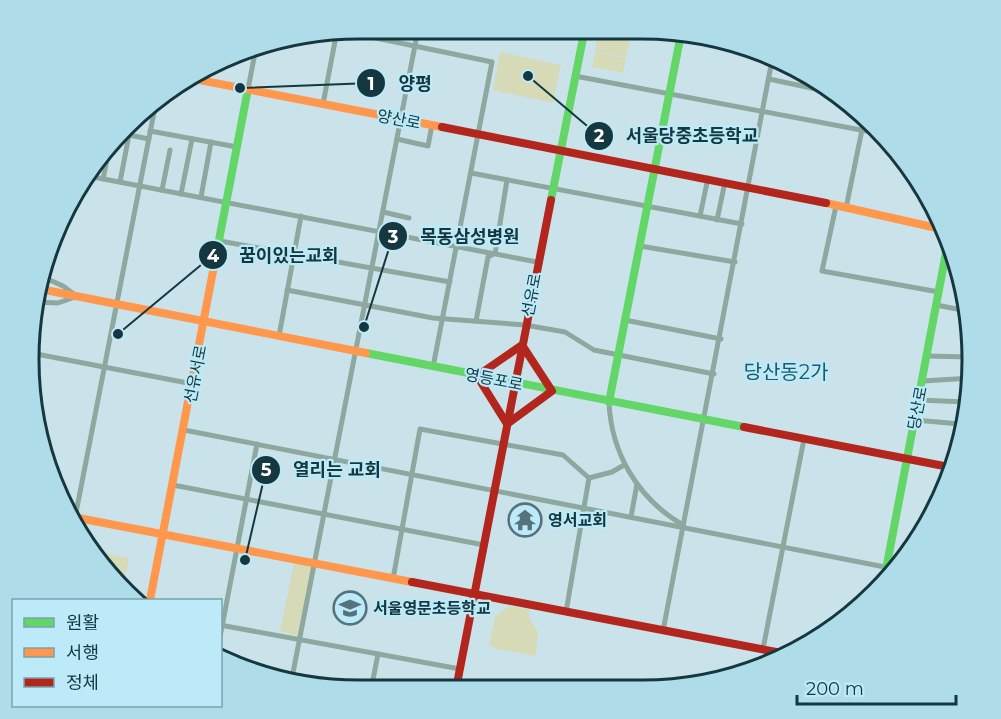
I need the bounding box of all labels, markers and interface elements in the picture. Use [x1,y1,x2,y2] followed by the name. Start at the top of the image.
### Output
[356,65,443,101] callout: 양평
[367,73,375,95] text: 1
[398,73,432,95] text: 양평
[375,106,423,133] street label: 양산로
[584,118,770,154] callout: 서울당중초등학교
[594,125,605,147] text: 2
[626,125,758,147] text: 서울당중초등학교
[378,218,531,254] callout: 목동삼성병원
[387,226,399,248] text: 3
[420,226,520,248] text: 목동삼성병원
[198,237,351,273] callout: 꿈이있는교회
[207,245,220,267] text: 4
[239,245,339,267] text: 꿈이있는교회
[518,271,545,319] street label: 선유로
[181,343,210,405] street label: 선유서로
[744,360,828,384] district label: 당산동2가
[463,365,525,394] street label: 영등포로
[904,384,931,432] street label: 당산로
[251,452,392,488] callout: 열리는 교회
[261,459,272,481] text: 5
[293,459,381,481] text: 열리는 교회
[507,502,543,538] temple icon: 영서교회
[548,511,607,530] place label: 영서교회
[332,590,368,626] school or university icon: 서울영문초등학교
[12,599,222,707] legend
[373,599,491,618] place label: 서울영문초등학교
[66,612,99,634] text: 원활
[66,642,99,664] text: 서행
[797,668,956,706] scale bar
[66,672,99,694] text: 정체
[806,678,864,700] text: 200 m

